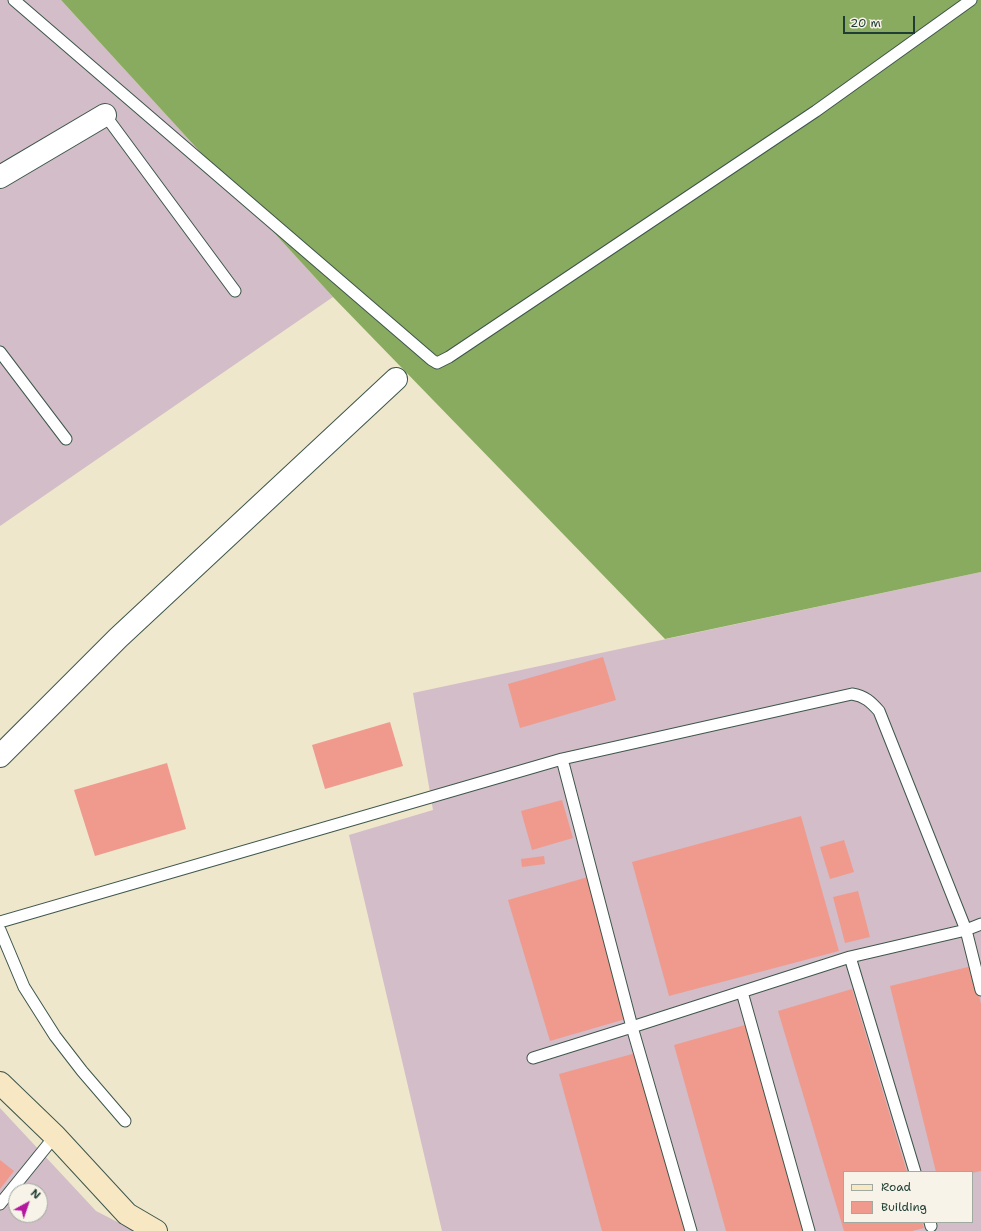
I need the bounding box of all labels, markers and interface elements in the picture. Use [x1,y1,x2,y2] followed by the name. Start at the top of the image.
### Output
[845,8,917,34] scale bar
[850,15,881,31] text: 20 m
[843,1171,973,1223] legend
[881,1179,911,1195] text: Road
[8,1183,48,1223] north arrow
[27,1186,44,1203] text: N
[881,1199,927,1215] text: Building

